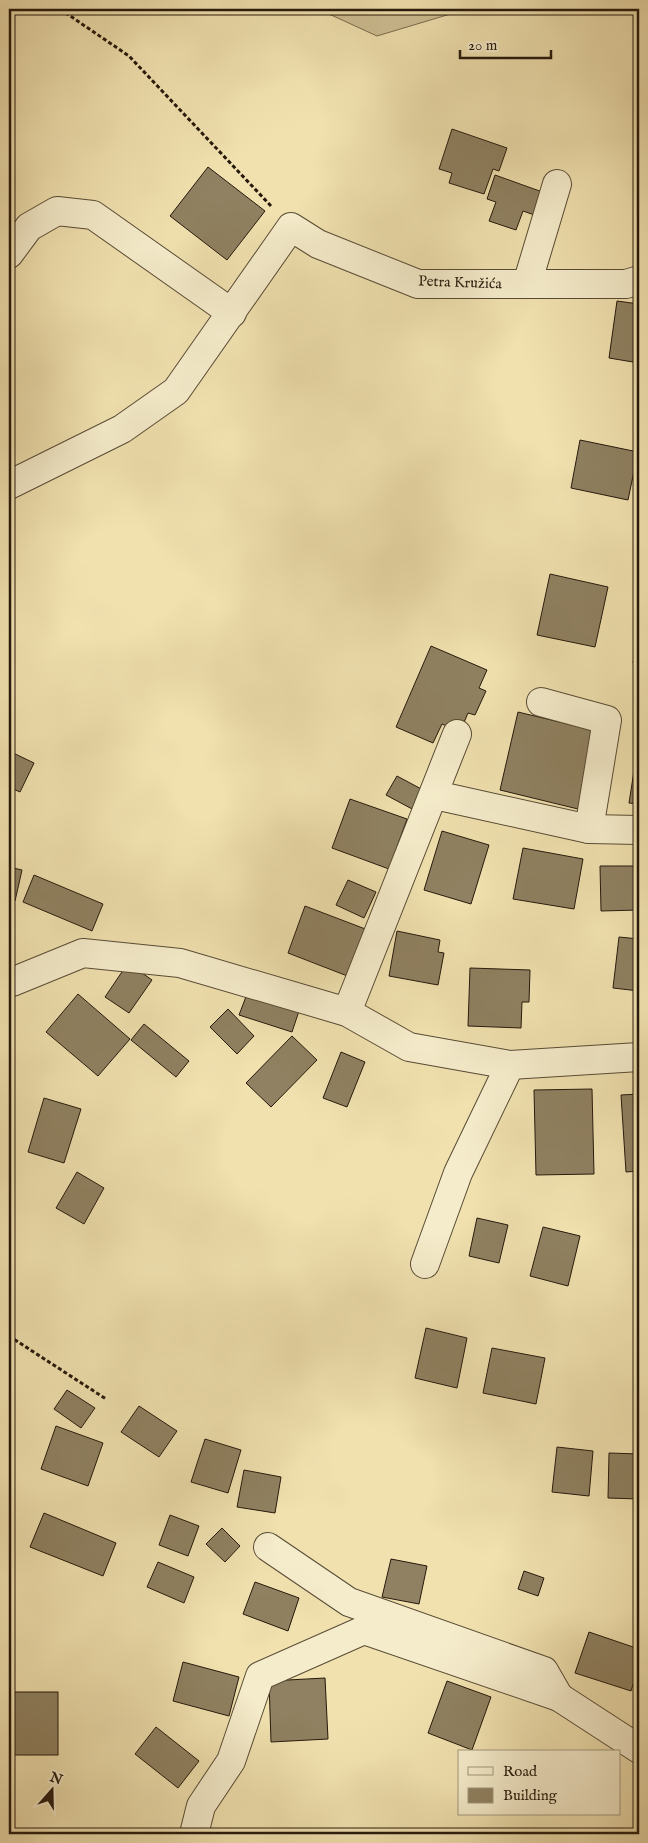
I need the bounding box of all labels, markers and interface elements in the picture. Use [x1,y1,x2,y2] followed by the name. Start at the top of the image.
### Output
[460,28,552,60] scale bar
[468,36,498,55] text: 20 m
[418,272,503,293] street label: Petra Kružića
[458,1750,620,1816] legend
[503,1762,538,1781] text: Road
[28,1766,78,1816] north arrow
[46,1768,65,1789] text: N
[503,1786,558,1805] text: Building

